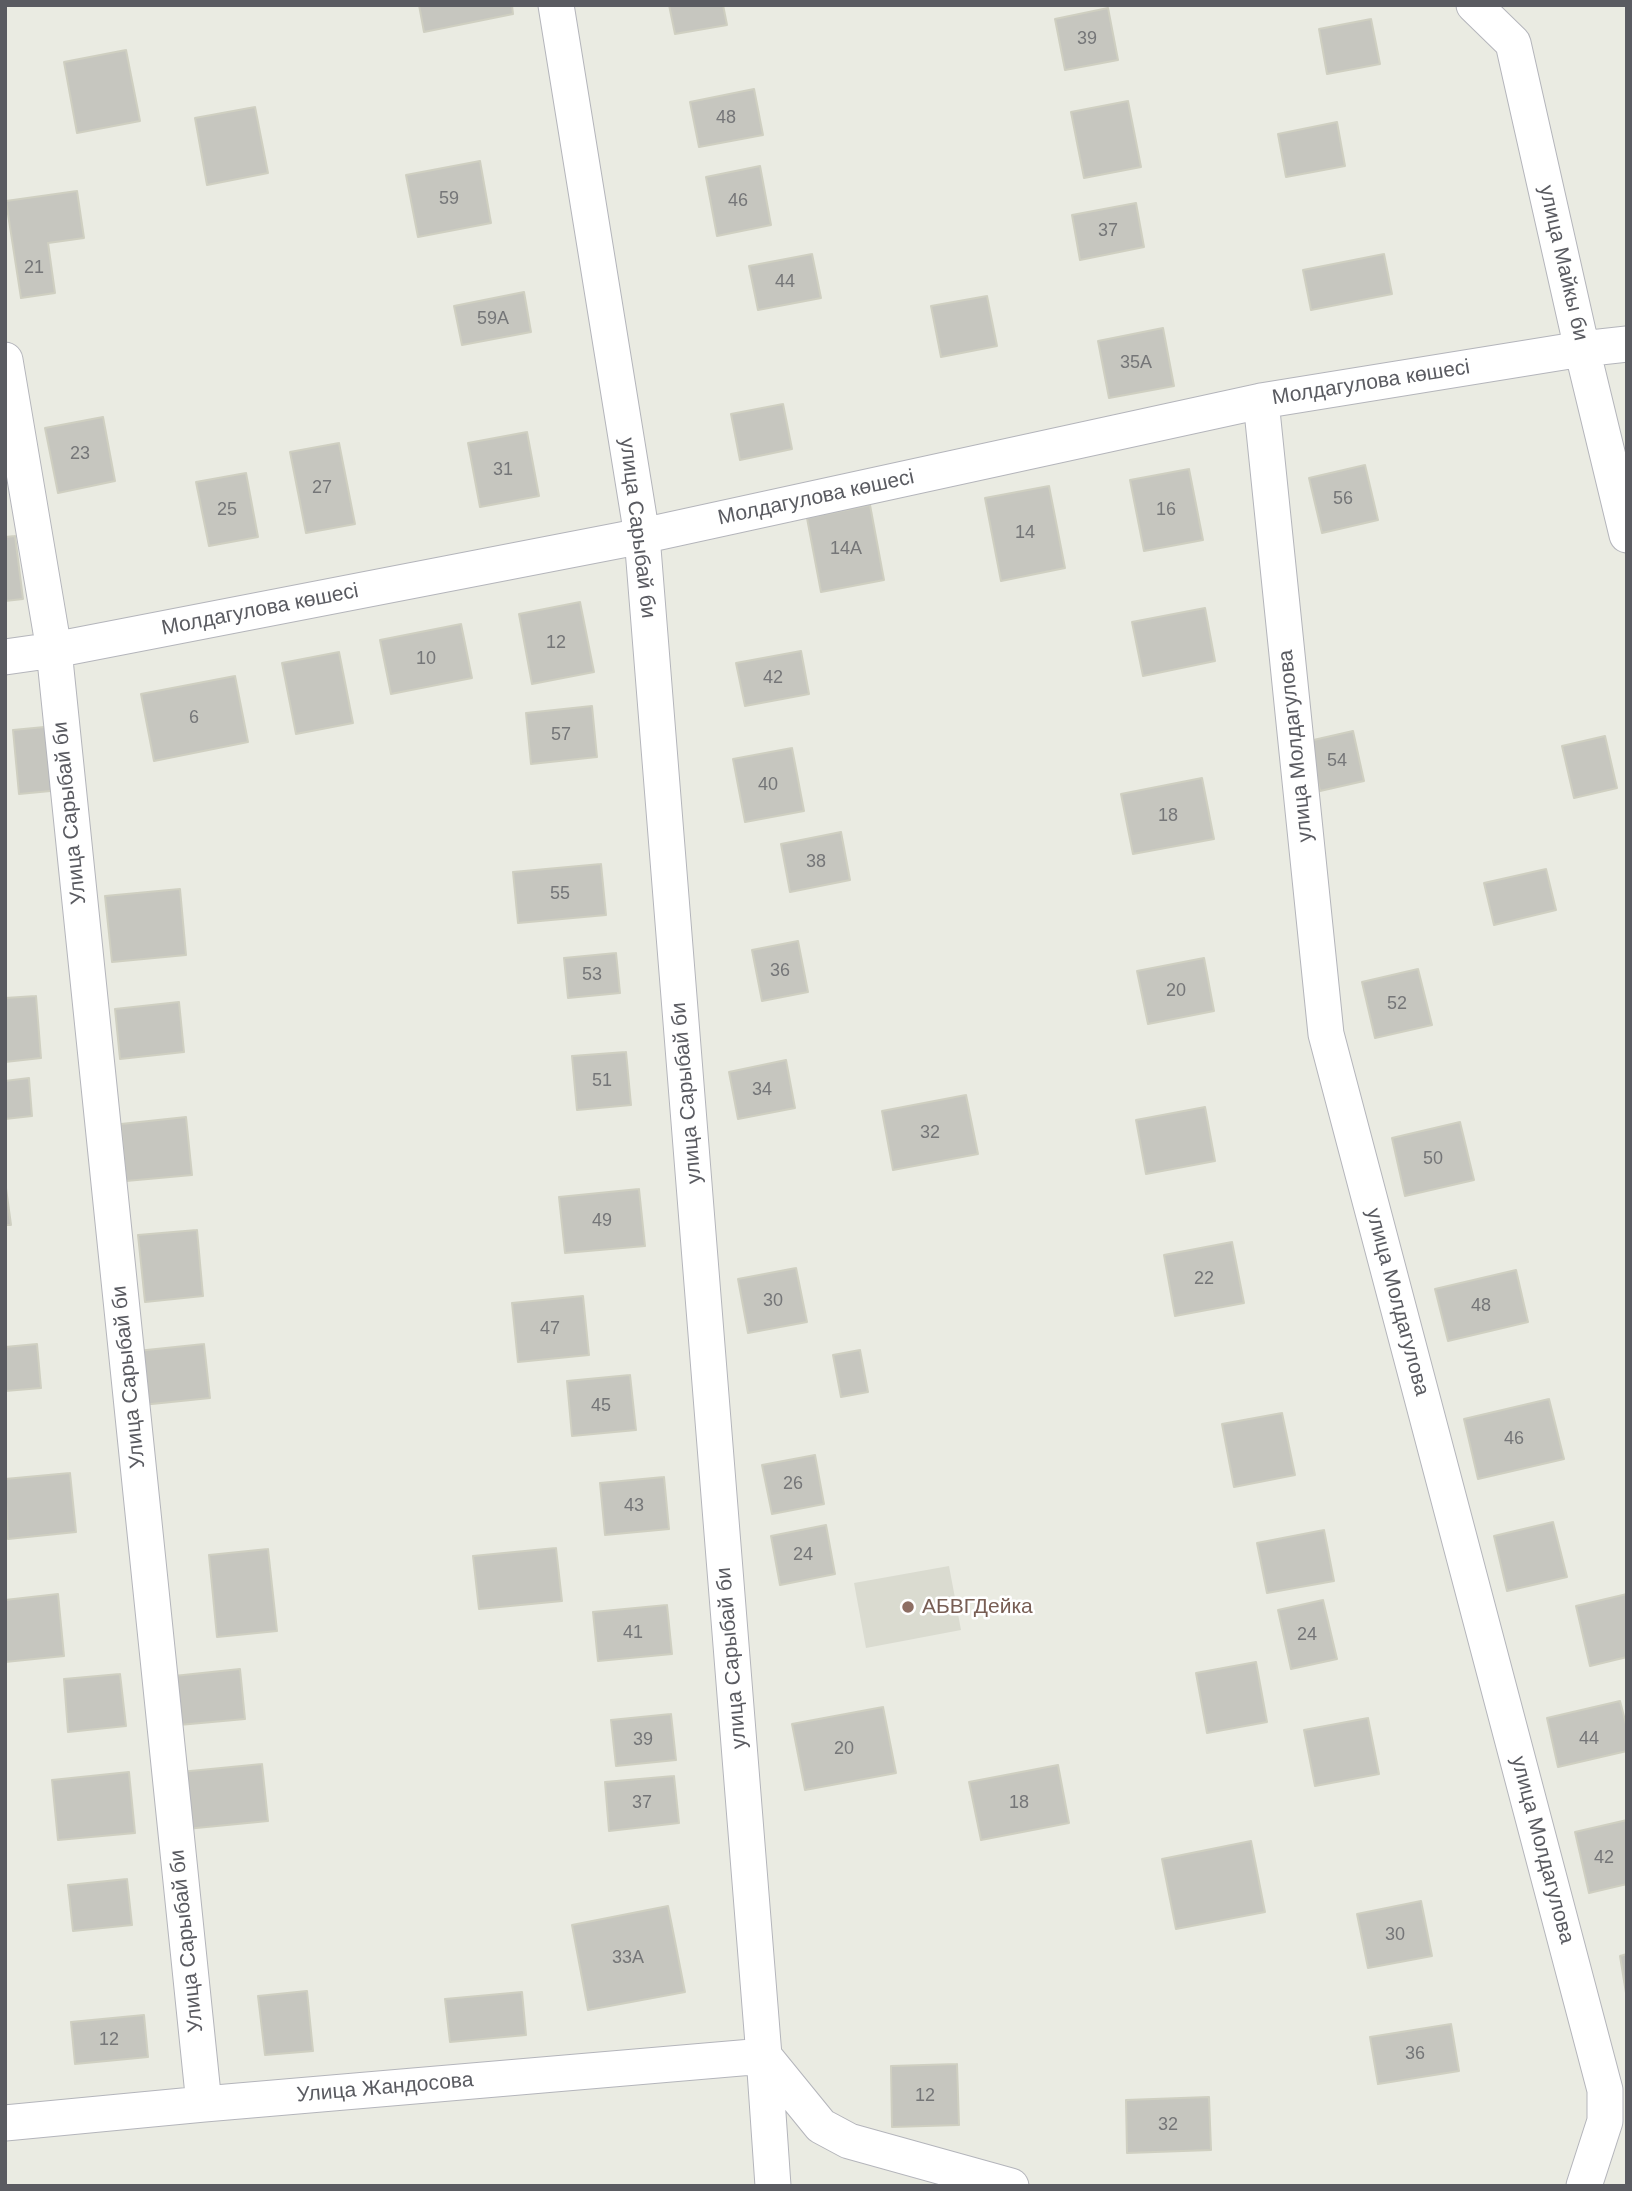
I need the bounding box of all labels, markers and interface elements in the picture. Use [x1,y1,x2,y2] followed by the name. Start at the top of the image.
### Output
[1077,28,1097,50] house number: 39
[716,107,736,129] house number: 48
[1533,183,1593,343] street label: улица Майкы би
[439,188,459,210] house number: 59
[728,190,748,212] house number: 46
[1098,220,1118,242] house number: 37
[24,257,44,279] house number: 21
[775,271,795,293] house number: 44
[477,308,509,330] house number: 59А
[1120,352,1152,374] house number: 35А
[1270,355,1472,411] street label: Молдагулова көшесі
[613,436,661,620] street label: улица Сарыбай би
[70,443,90,465] house number: 23
[493,459,513,481] house number: 31
[716,465,916,531] street label: Молдагулова көшесі
[312,477,332,499] house number: 27
[1333,488,1353,510] house number: 56
[217,499,237,521] house number: 25
[1156,499,1176,521] house number: 16
[1015,522,1035,544] house number: 14
[830,538,862,560] house number: 14А
[159,579,361,641] street label: Молдагулова көшесі
[546,632,566,654] house number: 12
[416,648,436,670] house number: 10
[1273,649,1319,843] street label: улица Молдагулова
[763,667,783,689] house number: 42
[189,707,199,729] house number: 6
[48,720,92,906] street label: Улица Сарыбай би
[551,724,571,746] house number: 57
[1327,750,1347,772] house number: 54
[758,774,778,796] house number: 40
[1158,805,1178,827] house number: 18
[806,851,826,873] house number: 38
[550,883,570,905] house number: 55
[770,960,790,982] house number: 36
[582,964,602,986] house number: 53
[1166,980,1186,1002] house number: 20
[1387,993,1407,1015] house number: 52
[667,1001,707,1185] street label: улица Сарыбай би
[592,1070,612,1092] house number: 51
[752,1079,772,1101] house number: 34
[920,1122,940,1144] house number: 32
[1423,1148,1443,1170] house number: 50
[1360,1205,1434,1399] street label: улица Молдагулова
[592,1210,612,1232] house number: 49
[1194,1268,1214,1290] house number: 22
[107,1284,151,1470] street label: Улица Сарыбай би
[763,1290,783,1312] house number: 30
[1471,1295,1491,1317] house number: 48
[540,1318,560,1340] house number: 47
[591,1395,611,1417] house number: 45
[1504,1428,1524,1450] house number: 46
[783,1473,803,1495] house number: 26
[624,1495,644,1517] house number: 43
[793,1544,813,1566] house number: 24
[712,1566,752,1750] street label: улица Сарыбай би
[922,1594,1033,1620] place label: АБВГДейка
[900,1599,916,1615] marker: АБВГДейка
[623,1622,643,1644] house number: 41
[1297,1624,1317,1646] house number: 24
[1579,1728,1599,1750] house number: 44
[633,1729,653,1751] house number: 39
[834,1738,854,1760] house number: 20
[1505,1753,1579,1947] street label: улица Молдагулова
[632,1792,652,1814] house number: 37
[1009,1792,1029,1814] house number: 18
[1594,1847,1614,1869] house number: 42
[165,1848,209,2034] street label: Улица Сарыбай би
[1385,1924,1405,1946] house number: 30
[612,1947,644,1969] house number: 33А
[99,2029,119,2051] house number: 12
[1405,2043,1425,2065] house number: 36
[296,2068,474,2108] street label: Улица Жандосова
[915,2085,935,2107] house number: 12
[1158,2114,1178,2136] house number: 32

